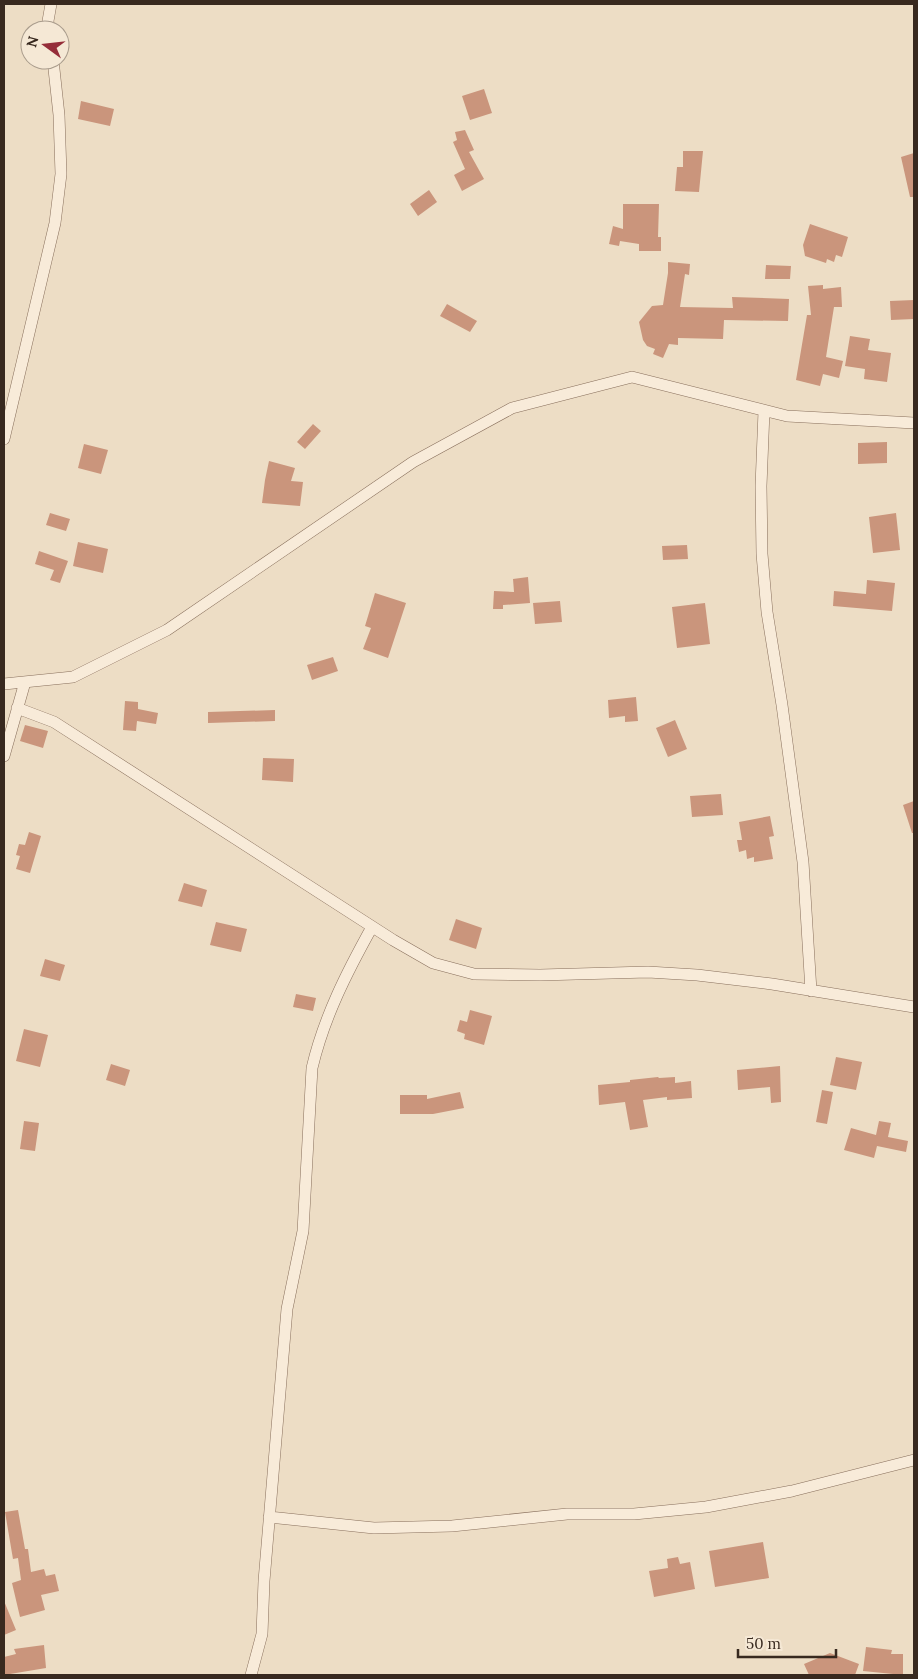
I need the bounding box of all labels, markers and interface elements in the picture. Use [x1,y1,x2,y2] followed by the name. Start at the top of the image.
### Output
[20,20,70,70] north arrow
[22,34,43,49] text: N
[738,1626,836,1658] scale bar
[746,1634,781,1653] text: 50 m

